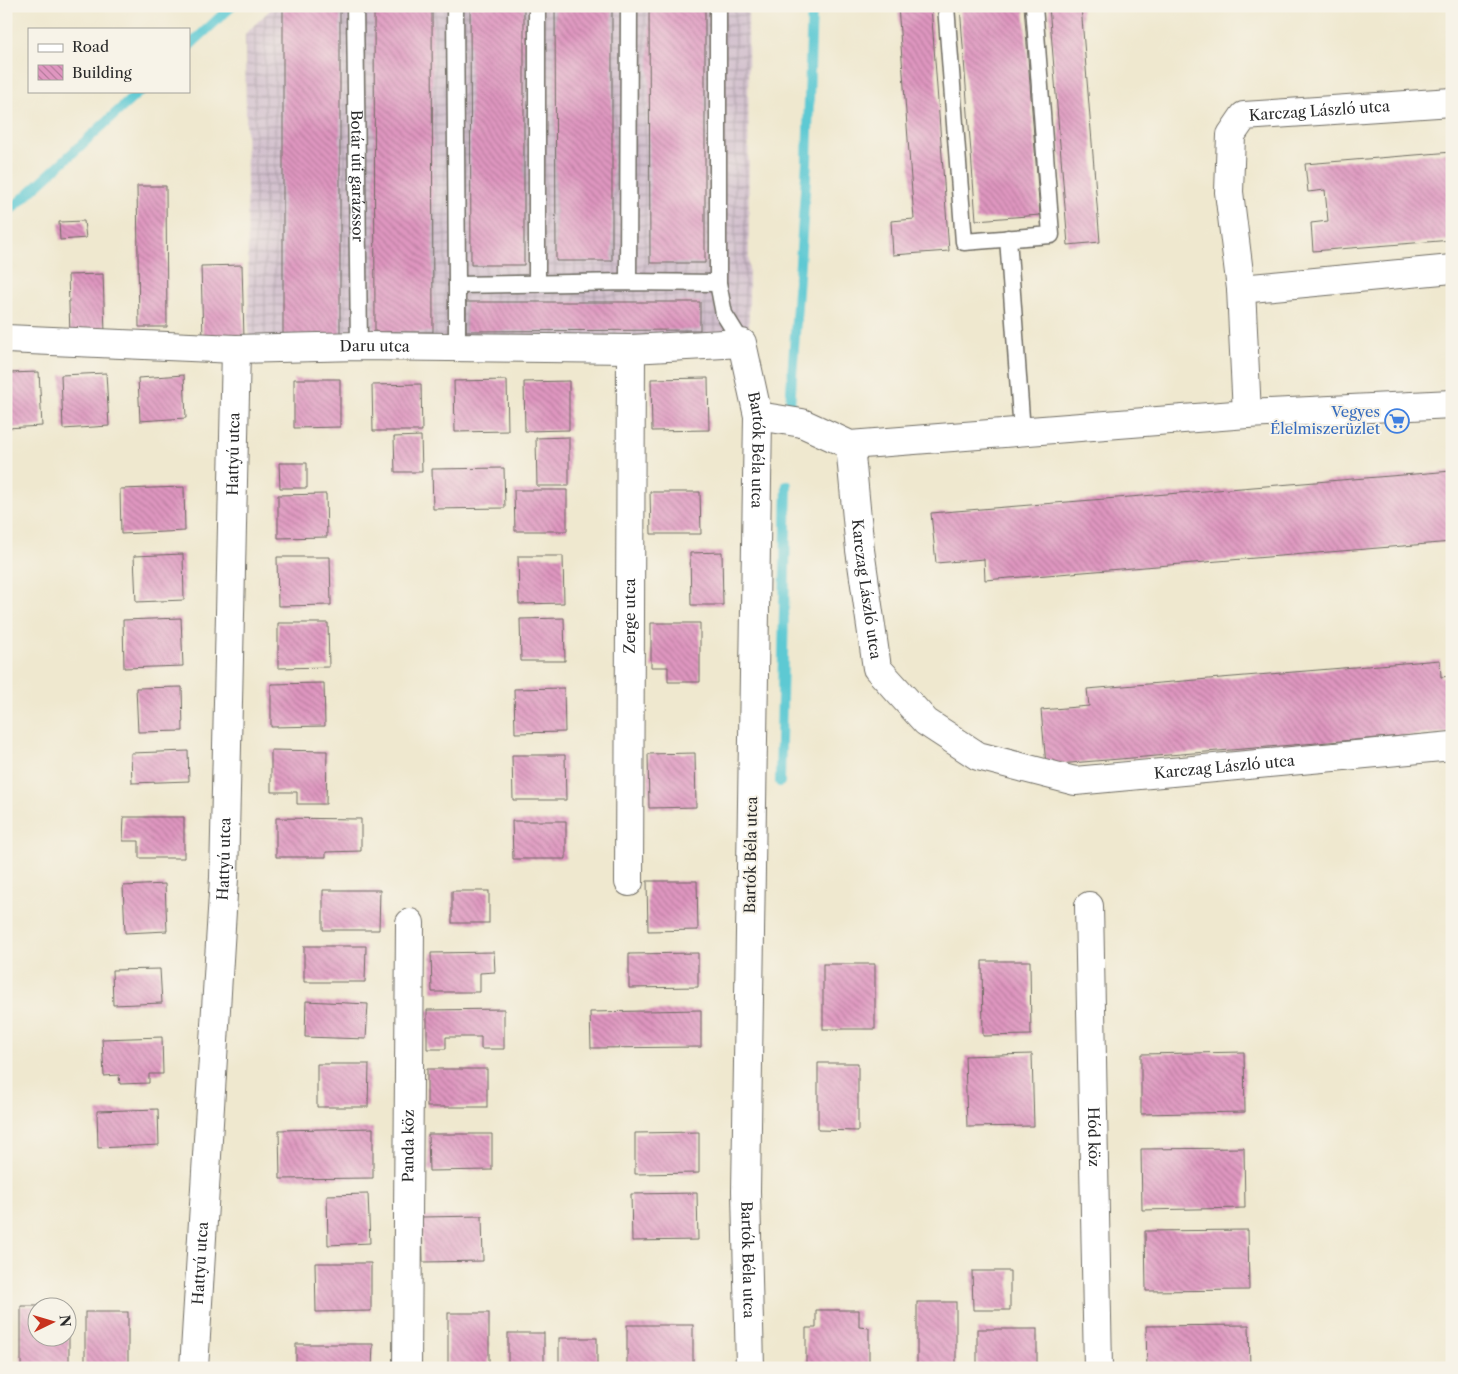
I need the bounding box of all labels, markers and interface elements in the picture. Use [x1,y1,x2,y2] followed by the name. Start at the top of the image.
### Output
[28,28,190,92] legend
[72,37,109,56] text: Road
[72,63,132,82] text: Building
[1248,96,1390,125] street label: Karczag László utca
[347,110,368,243] street label: Botár úti garázssor
[340,336,410,356] street label: Daru utca
[744,390,768,509] street label: Bartók Béla utca
[1270,402,1381,438] place label: Vegyes Élelmiszerüzlet
[1384,408,1410,434] supermarket icon: Vegyes Élelmiszerüzlet
[223,412,244,496] street label: Hattyú utca
[848,518,886,660] street label: Karczag László utca
[620,578,639,654] street label: Zerge utca
[1153,751,1296,783] street label: Karczag László utca
[740,796,761,914] street label: Bartók Béla utca
[213,817,234,901] street label: Hattyú utca
[1084,1107,1104,1167] street label: Hód köz
[398,1109,418,1183] street label: Panda köz
[737,1201,759,1319] street label: Bartók Béla utca
[188,1221,212,1305] street label: Hattyú utca
[28,1296,78,1346] north arrow
[55,1314,74,1328] text: N

